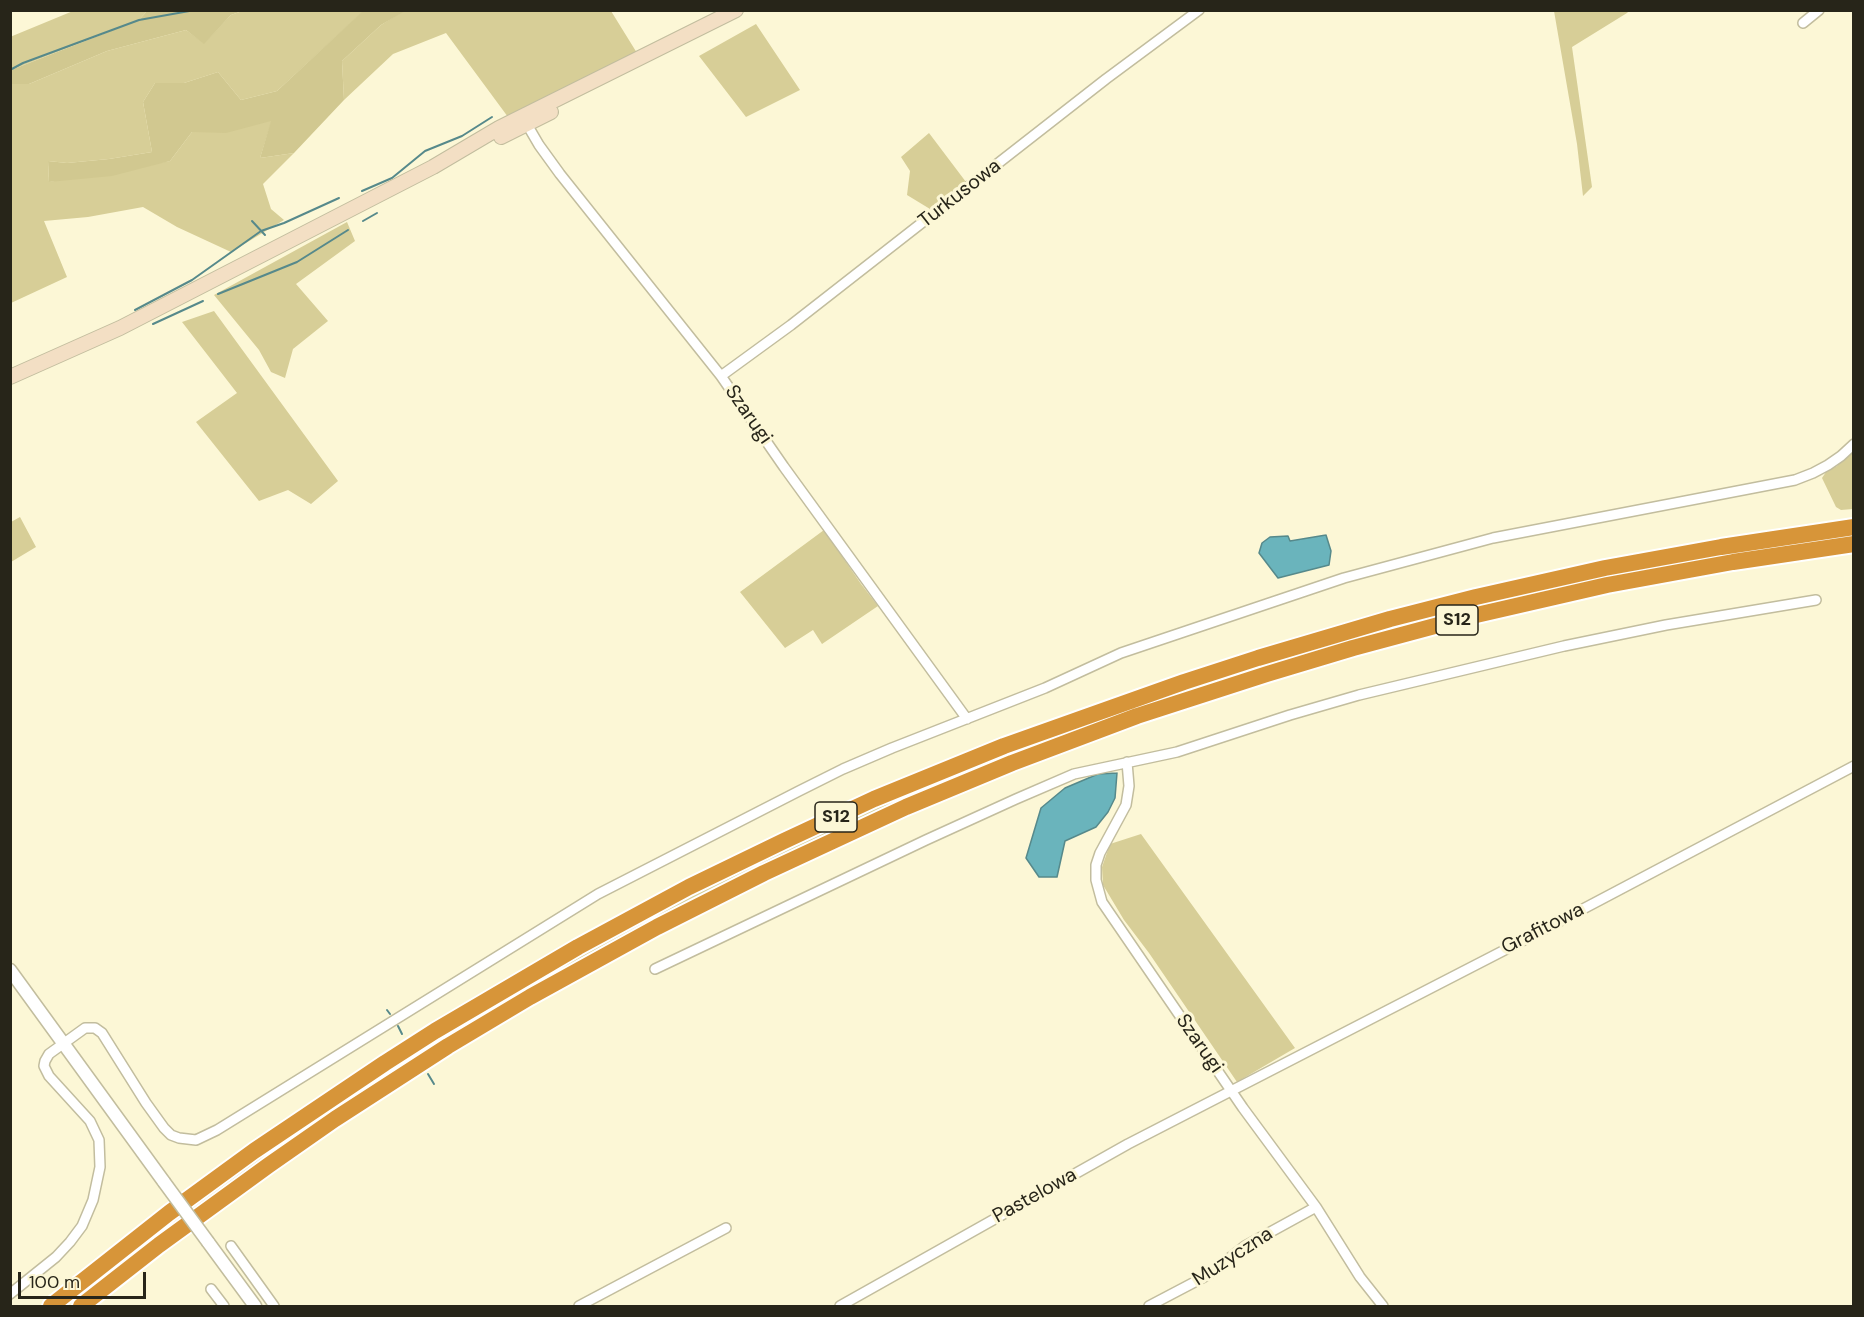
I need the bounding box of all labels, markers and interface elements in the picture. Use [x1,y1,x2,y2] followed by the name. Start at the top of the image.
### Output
[914,154,1006,234] street label: Turkusowa
[719,381,777,449] street label: Szarugi
[1436,605,1478,635] road number: S12
[815,802,857,832] road number: S12
[1498,898,1588,960] street label: Grafitowa
[1170,1010,1228,1078] street label: Szarugi
[989,1163,1081,1229] street label: Pastelowa
[1188,1222,1278,1292] street label: Muzyczna
[21,1260,148,1298] scale bar
[29,1270,80,1294] text: 100 m

